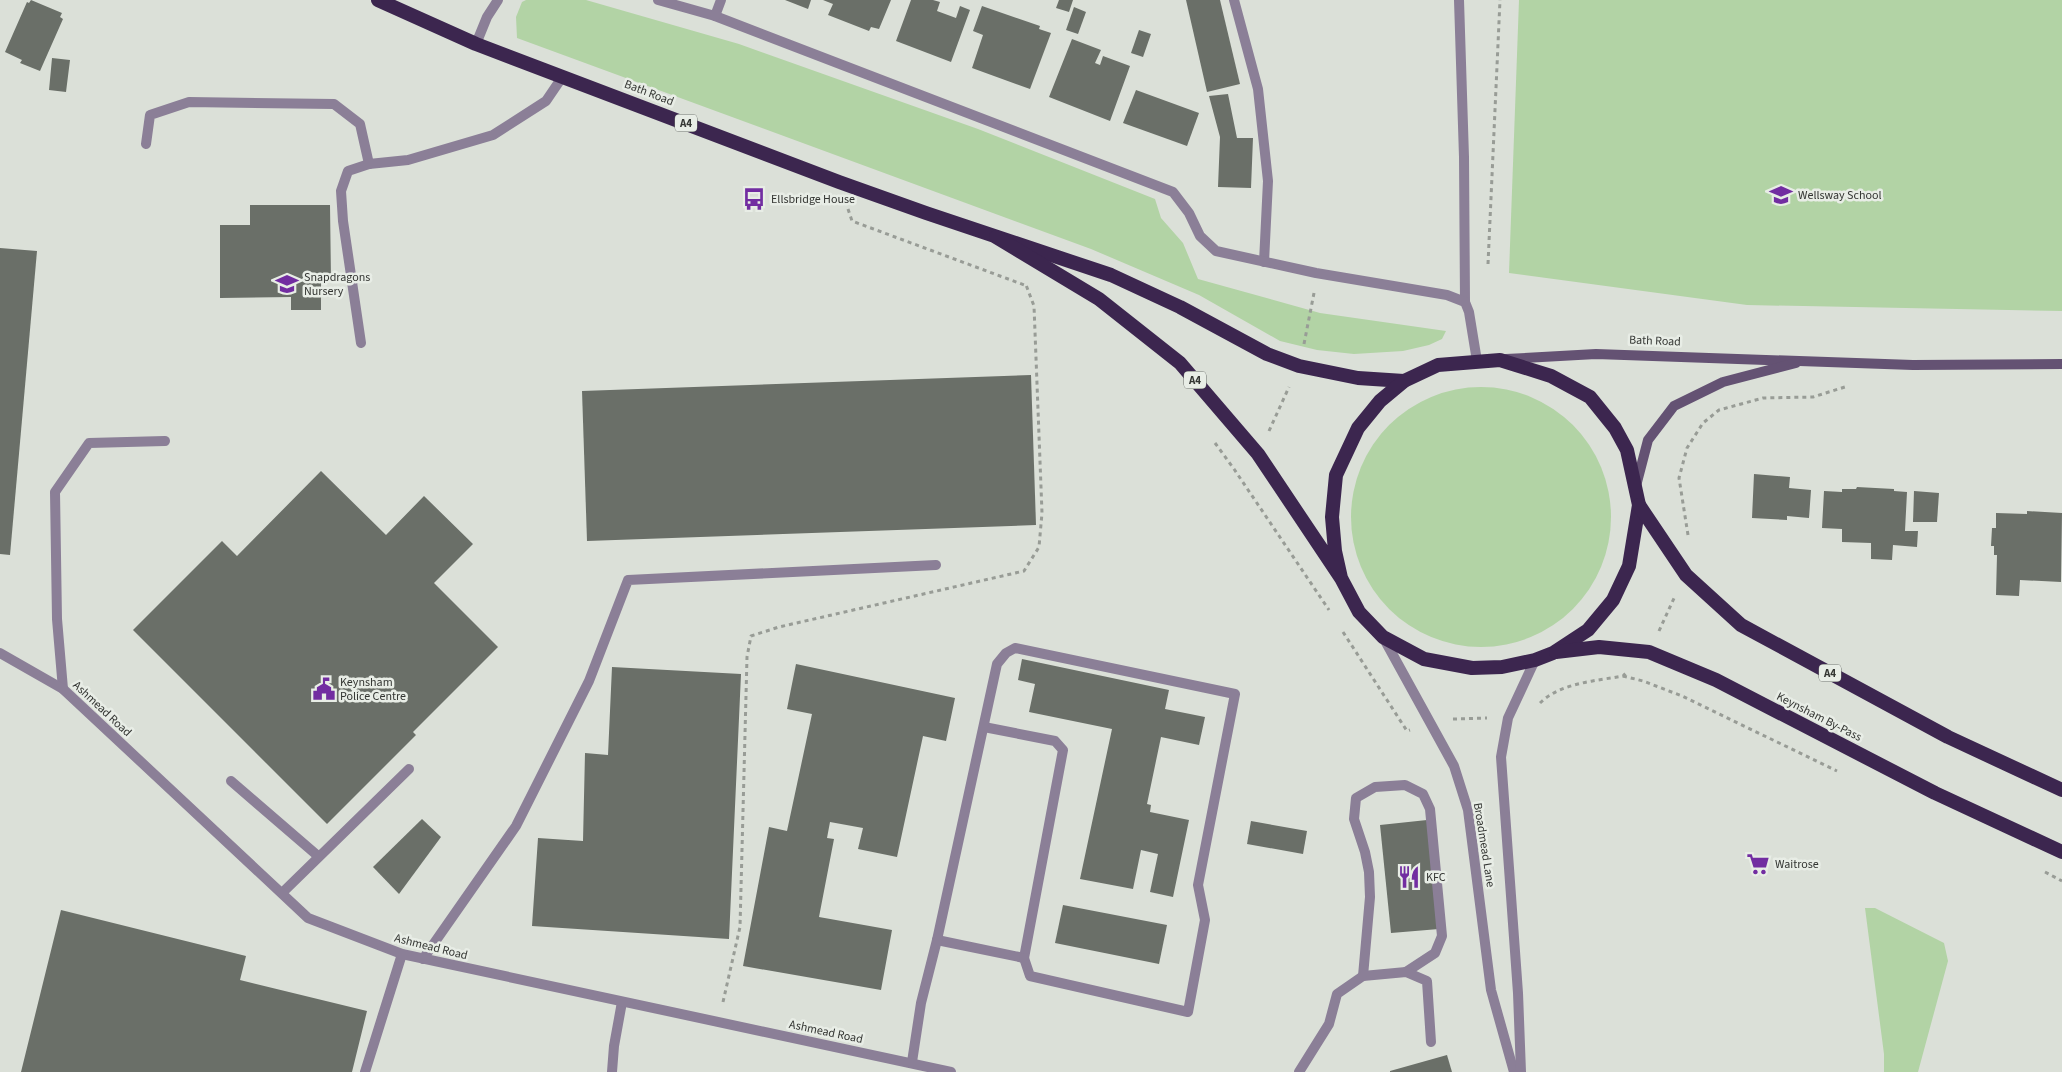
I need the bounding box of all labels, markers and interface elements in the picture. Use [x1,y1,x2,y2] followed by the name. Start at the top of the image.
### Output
[622,76,676,110] street label: Bath Road
[675,115,697,132] road number: A4
[1768,182,1794,208] school or university icon: Wellsway School
[741,186,767,212] bus stop icon: Ellsbridge House
[1798,187,1882,204] place label: Wellsway School
[771,191,855,208] place label: Ellsbridge House
[304,269,370,300] place label: Snapdragons Nursery
[274,271,300,297] school or university icon: Snapdragons Nursery
[1629,332,1681,350] street label: Bath Road
[1184,372,1206,388] road number: A4
[1819,664,1841,681] road number: A4
[340,674,406,705] place label: Keynsham Police Centre
[311,676,337,702] public building icon: Keynsham Police Centre
[69,677,135,741] street label: Ashmead Road
[1773,688,1865,746] street label: Keynsham By-Pass
[1469,802,1499,889] street label: Broadmead Lane
[1745,851,1771,877] supermarket icon: Waitrose
[1775,856,1819,873] place label: Waitrose
[1396,864,1422,890] restaurant icon: KFC
[1426,869,1446,886] place label: KFC
[393,930,469,964] street label: Ashmead Road
[788,1016,864,1048] street label: Ashmead Road

